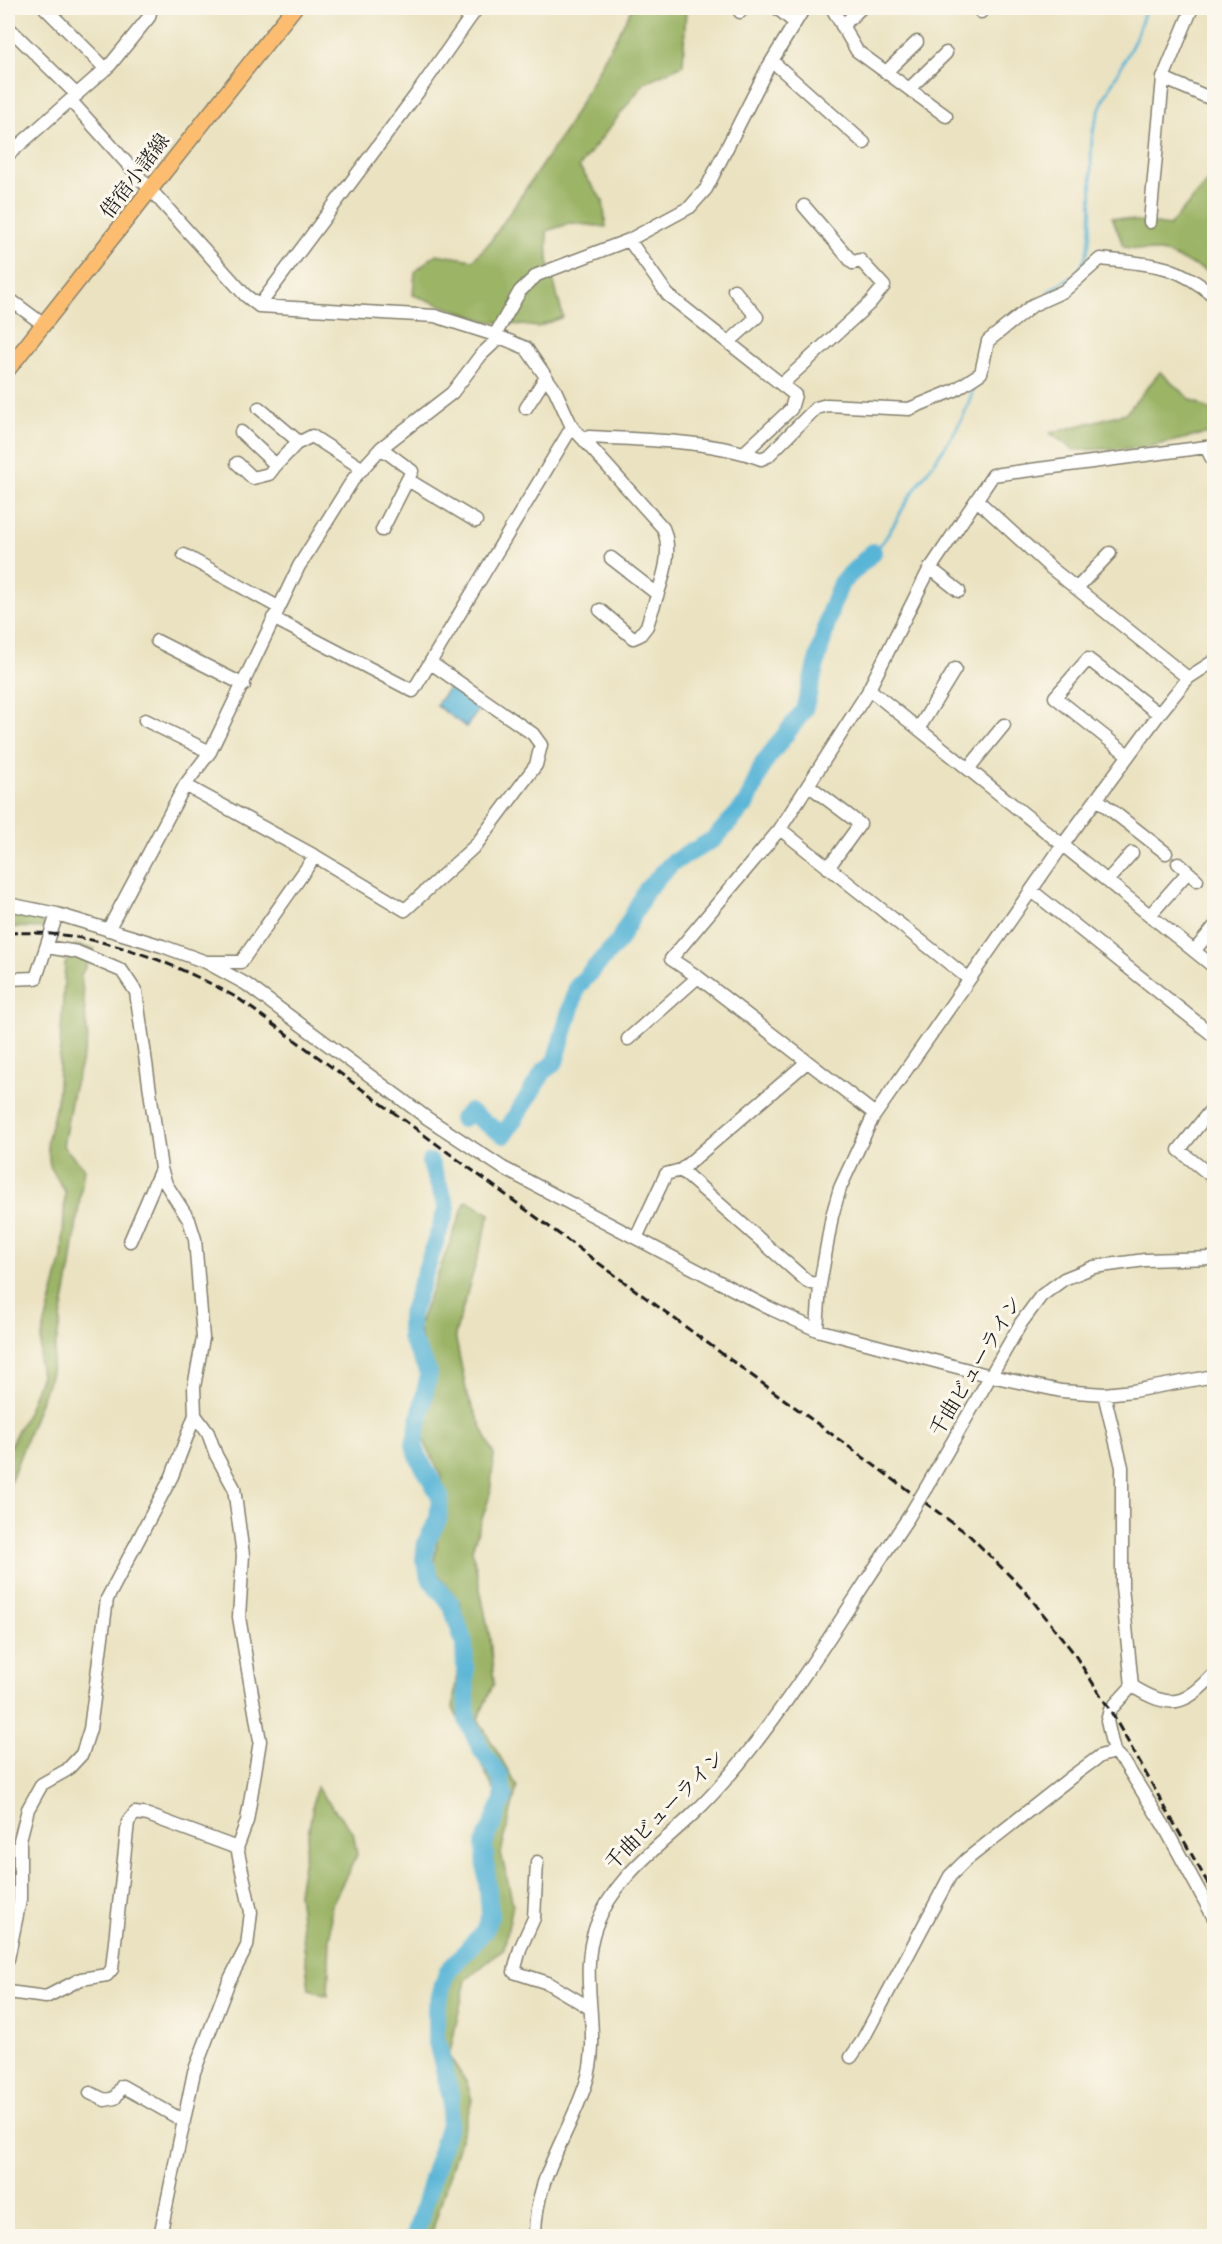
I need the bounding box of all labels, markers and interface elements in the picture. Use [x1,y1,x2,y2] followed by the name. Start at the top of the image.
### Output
[94,128,176,224] street label: 借宿小諸線
[923,1291,1029,1441] street label: 千曲ビューライン
[599,1744,731,1876] street label: 千曲ビューライン

